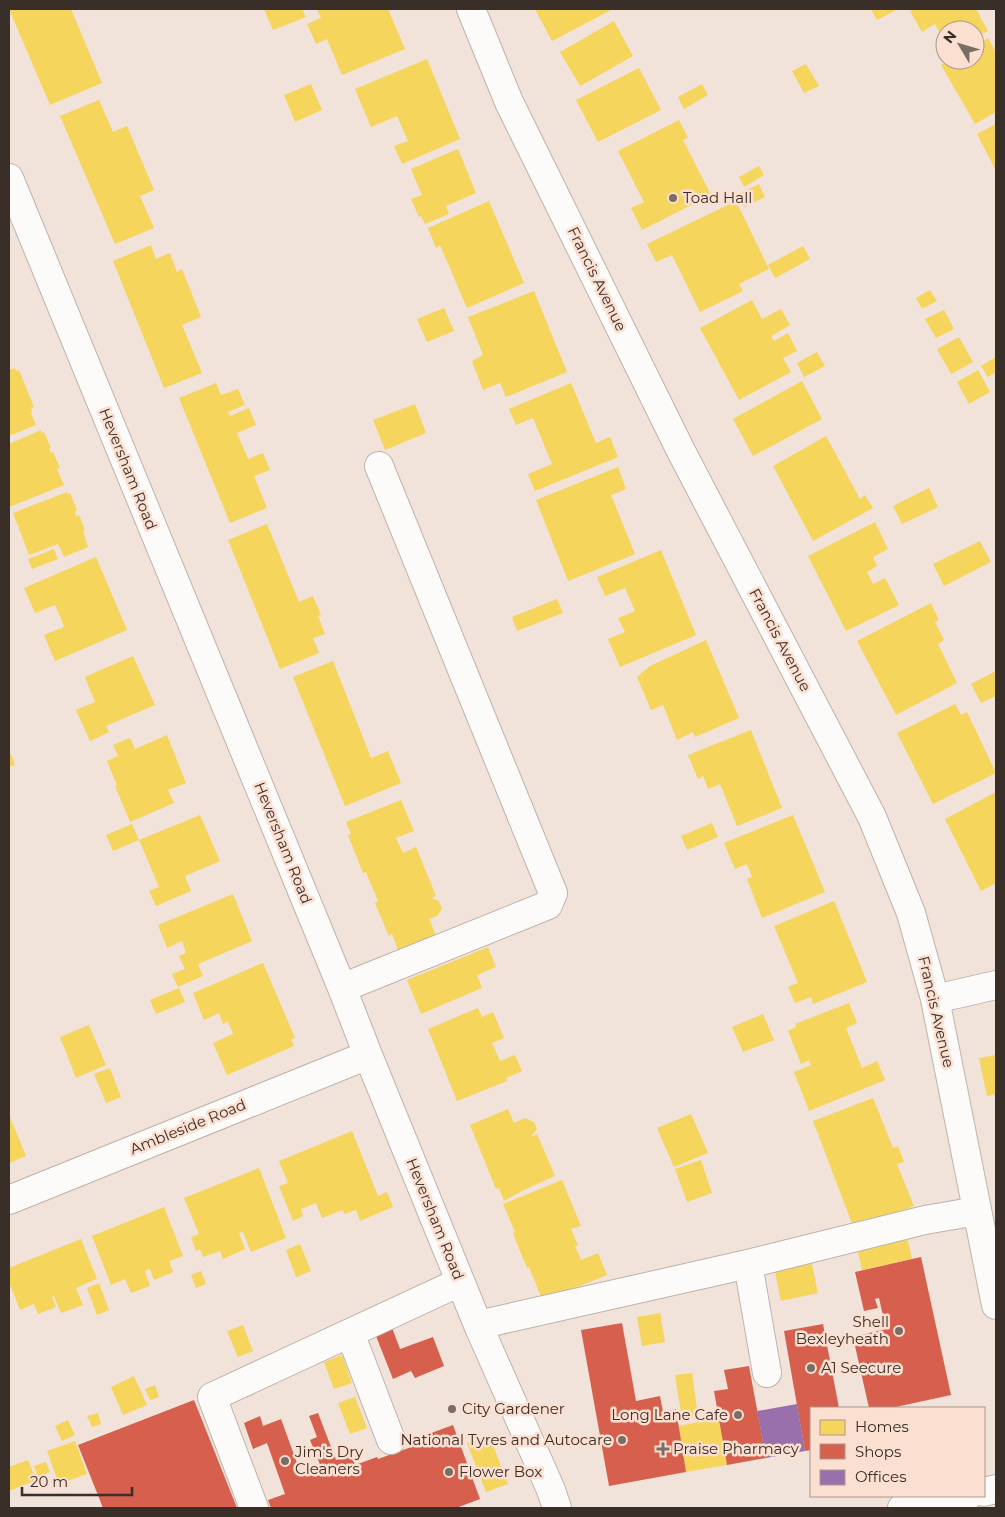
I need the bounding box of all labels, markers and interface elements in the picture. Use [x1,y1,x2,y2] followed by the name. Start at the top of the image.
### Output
[935,20,985,70] north arrow
[939,27,960,47] text: N
[683,188,752,207] place label: Toad Hall
[667,192,679,204] marker: Toad Hall
[564,223,631,334] street label: Francis Avenue
[95,405,162,532] street label: Heversham Road
[745,585,816,695] street label: Francis Avenue
[250,779,317,906] street label: Heversham Road
[914,954,959,1070] street label: Francis Avenue
[127,1095,249,1159] street label: Ambleside Road
[402,1155,469,1282] street label: Heversham Road
[796,1312,889,1348] place label: Shell Bexleyheath
[893,1325,905,1337] marker: Shell Bexleyheath
[821,1358,901,1377] place label: A1 Seecure
[805,1362,817,1374] marker: A1 Seecure
[462,1399,565,1418] place label: City Gardener
[446,1403,458,1415] marker: City Gardener
[611,1405,728,1424] place label: Long Lane Cafe
[810,1407,985,1497] legend
[732,1409,744,1421] marker: Long Lane Cafe
[855,1417,909,1436] text: Homes
[400,1430,612,1449] place label: National Tyres and Autocare
[616,1434,628,1446] marker: National Tyres and Autocare
[673,1439,800,1458] place label: Praise Pharmacy
[294,1442,364,1478] place label: Jim's Dry Cleaners
[855,1442,901,1461] text: Shops
[657,1443,669,1455] marker: Praise Pharmacy
[279,1455,291,1467] marker: Jim's Dry Cleaners
[459,1462,542,1481] place label: Flower Box
[22,1464,132,1496] scale bar
[443,1466,455,1478] marker: Flower Box
[855,1467,907,1486] text: Offices
[30,1472,68,1491] text: 20 m

